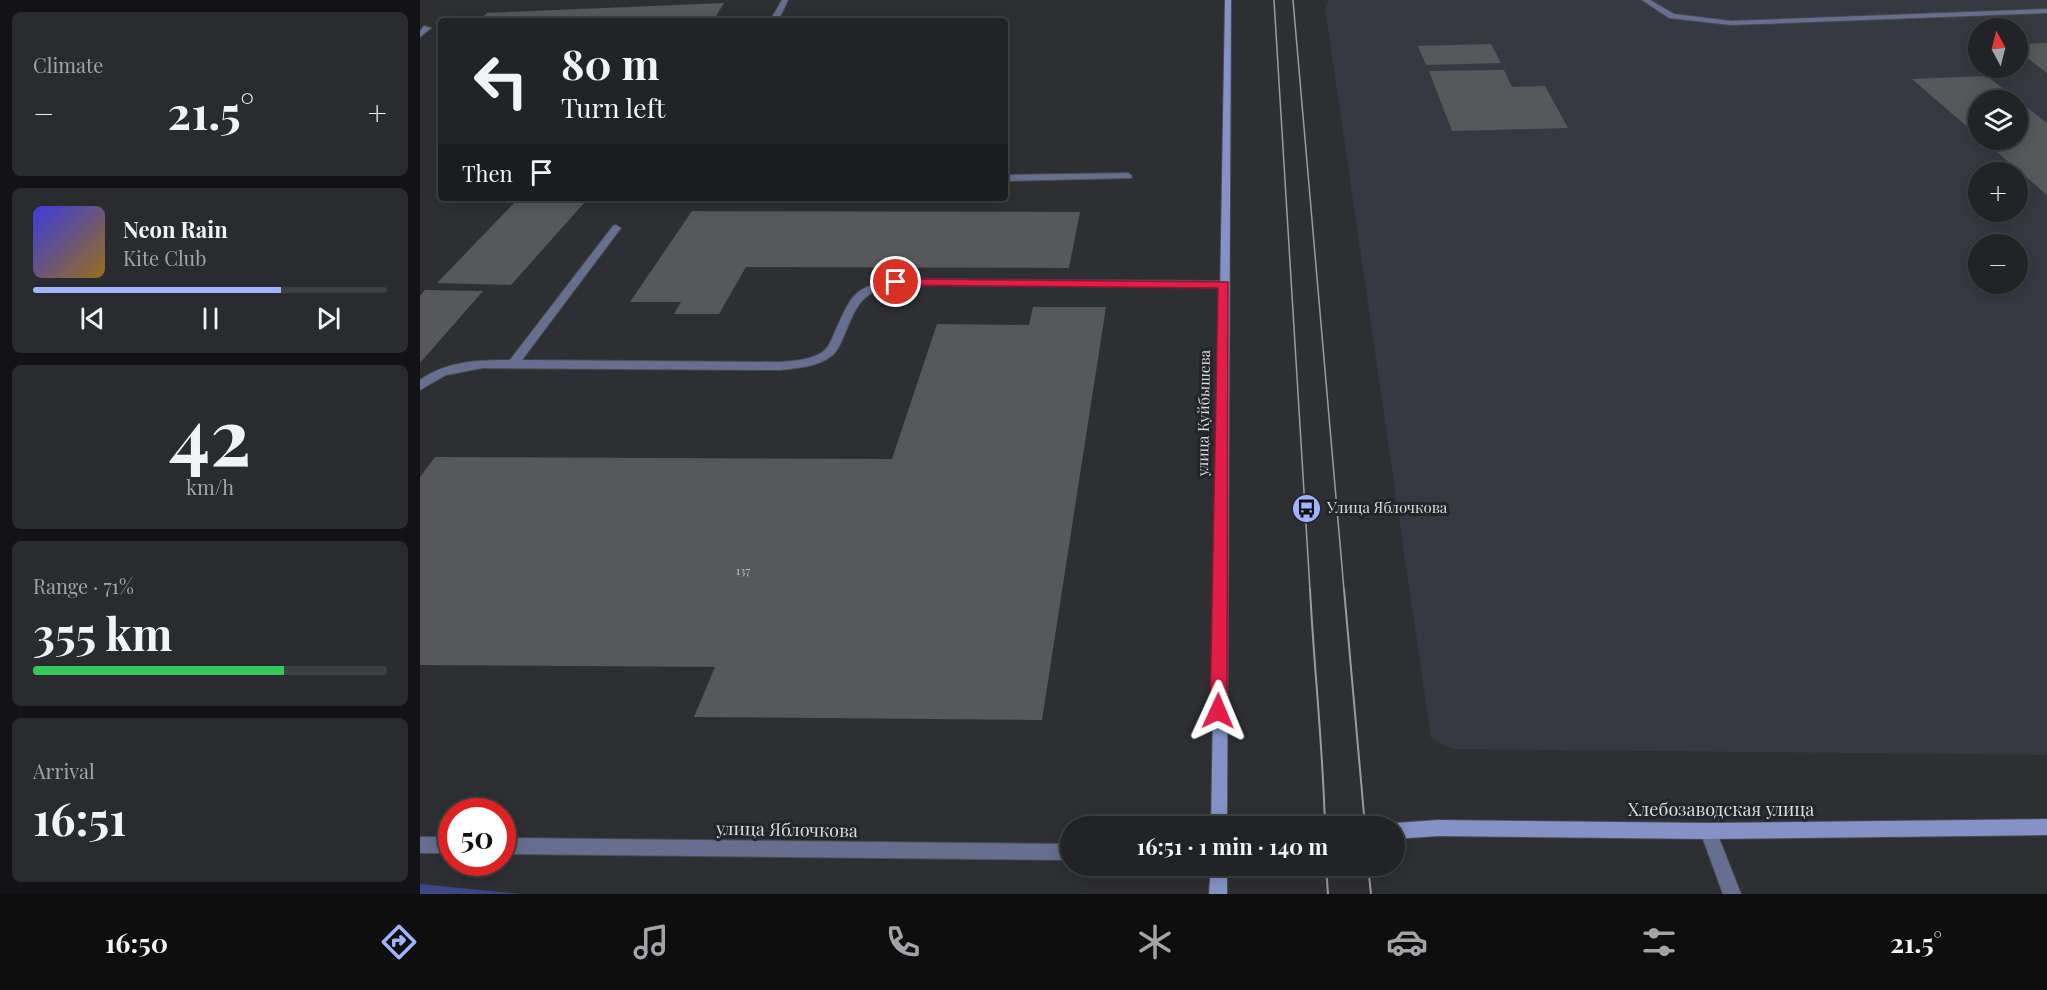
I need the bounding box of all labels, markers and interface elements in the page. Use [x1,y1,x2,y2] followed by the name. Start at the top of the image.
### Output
[1968,18,2028,78] north arrow
[1968,18,2028,294] map controls
[561,35,659,91] text: 80 m
[462,42,540,120] icon: left
[33,51,103,78] text: Climate
[168,81,254,141] text: 21.5°
[561,89,665,125] text: Turn left
[33,90,54,134] text: −
[368,90,387,134] text: +
[1968,90,2028,150] button: layers
[525,156,558,189] icon: arrive
[462,158,513,188] text: Then
[1968,162,2028,222] button: +
[123,214,228,244] text: Neon Rain
[1968,234,2028,294] button: −
[123,244,207,271] text: Kite Club
[870,256,921,307] pin
[879,265,912,298] icon: arrive
[76,302,109,335] icon: previous
[194,302,227,335] icon: pause
[312,302,345,335] icon: next
[1192,349,1214,477] street label: улица Куйбышева
[169,382,251,486] text: 42
[186,473,234,500] text: km/h
[1290,492,1322,524] bus stop icon: Улица Яблочкова
[1326,497,1448,517] place label: Улица Яблочкова
[736,562,750,578] house number: 137
[33,572,134,599] text: Range · 71%
[33,602,173,662] text: 355 km
[1186,679,1250,743] position arrow
[33,757,95,784] text: Arrival
[33,787,126,847] text: 16:51
[1628,797,1814,821] street label: Хлебозаводская улица
[438,798,516,876] speed limit sign: 50
[715,816,858,842] street label: улица Яблочкова
[1137,831,1328,861] text: 16:51 · 1 min · 140 m
[378,921,420,963] icon: directions
[630,921,672,963] icon: music
[882,921,924,963] icon: phone
[1134,921,1176,963] icon: climate
[1386,921,1428,963] icon: car
[1638,921,1680,963] icon: filters
[105,924,168,960] text: 16:50
[1890,924,1942,960] text: 21.5°

